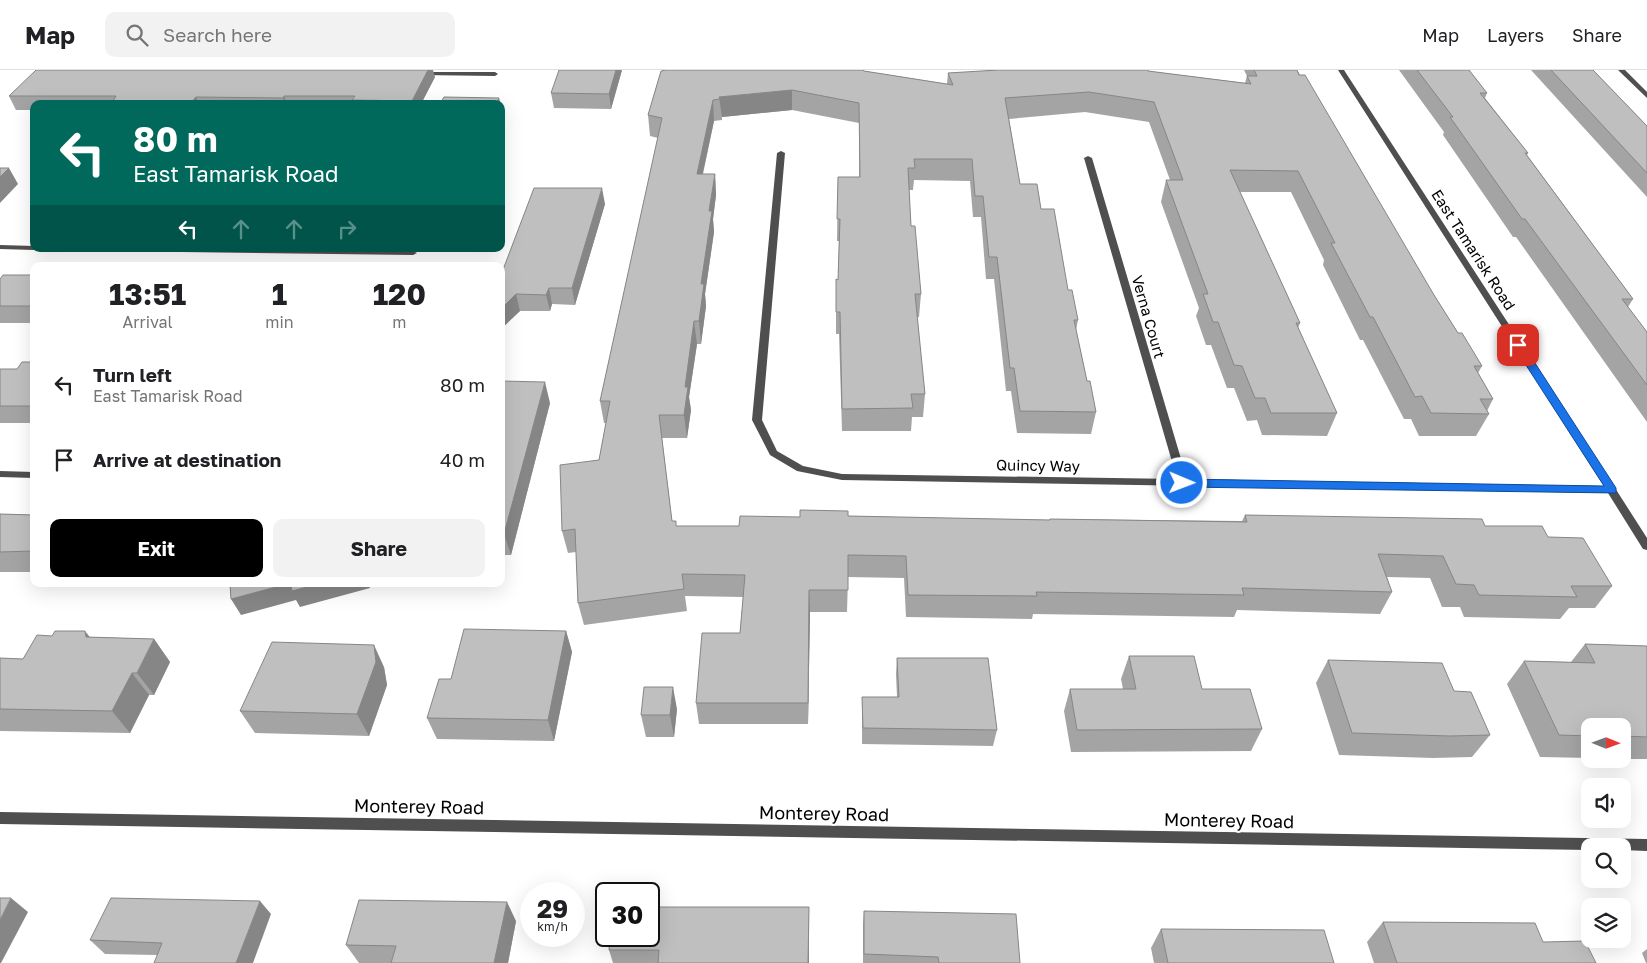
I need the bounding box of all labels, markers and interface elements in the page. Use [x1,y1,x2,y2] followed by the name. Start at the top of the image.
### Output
[105,12,455,57] search box
[25,20,75,49] text: Map
[123,21,151,49] icon: search
[163,23,272,46] text: Search here
[1422,24,1459,46] text: Map
[1487,24,1544,46] text: Layers
[1572,24,1622,46] text: Share
[133,118,218,160] text: 80 m
[50,120,115,185] icon: left
[133,160,339,187] text: East Tamarisk Road
[1428,186,1520,313] street label: East Tamarisk Road
[174,215,202,243] icon: left
[227,215,255,243] icon: ahead
[280,215,308,243] icon: ahead
[333,215,361,243] icon: right
[1129,273,1169,360] street label: Verna Court
[109,276,186,312] text: 13:51
[272,276,287,312] text: 1
[373,276,426,312] text: 120
[123,312,173,332] text: Arrival
[265,312,294,332] text: min
[392,312,406,332] text: m
[1497,324,1539,366] pin
[1504,331,1532,359] icon: arrive
[93,363,172,386] text: Turn left
[50,371,78,399] icon: left
[440,373,485,396] text: 80 m
[93,386,243,406] text: East Tamarisk Road
[50,446,78,474] icon: arrive
[93,448,281,471] text: Arrive at destination
[440,448,485,471] text: 40 m
[996,455,1081,475] street label: Quincy Way
[1155,456,1207,508] position arrow
[50,519,263,577] button: Exit
[273,519,485,577] button: Share
[1581,718,1631,768] north arrow
[1581,718,1631,948] map controls
[1581,778,1631,828] button: sound
[354,794,484,818] street label: Monterey Road
[759,801,889,825] street label: Monterey Road
[1164,808,1294,832] street label: Monterey Road
[1581,838,1631,888] button: search
[595,882,660,947] speed limit sign: 30
[537,893,568,924] text: 29
[1581,898,1631,948] button: layers
[537,919,568,934] text: km/h

